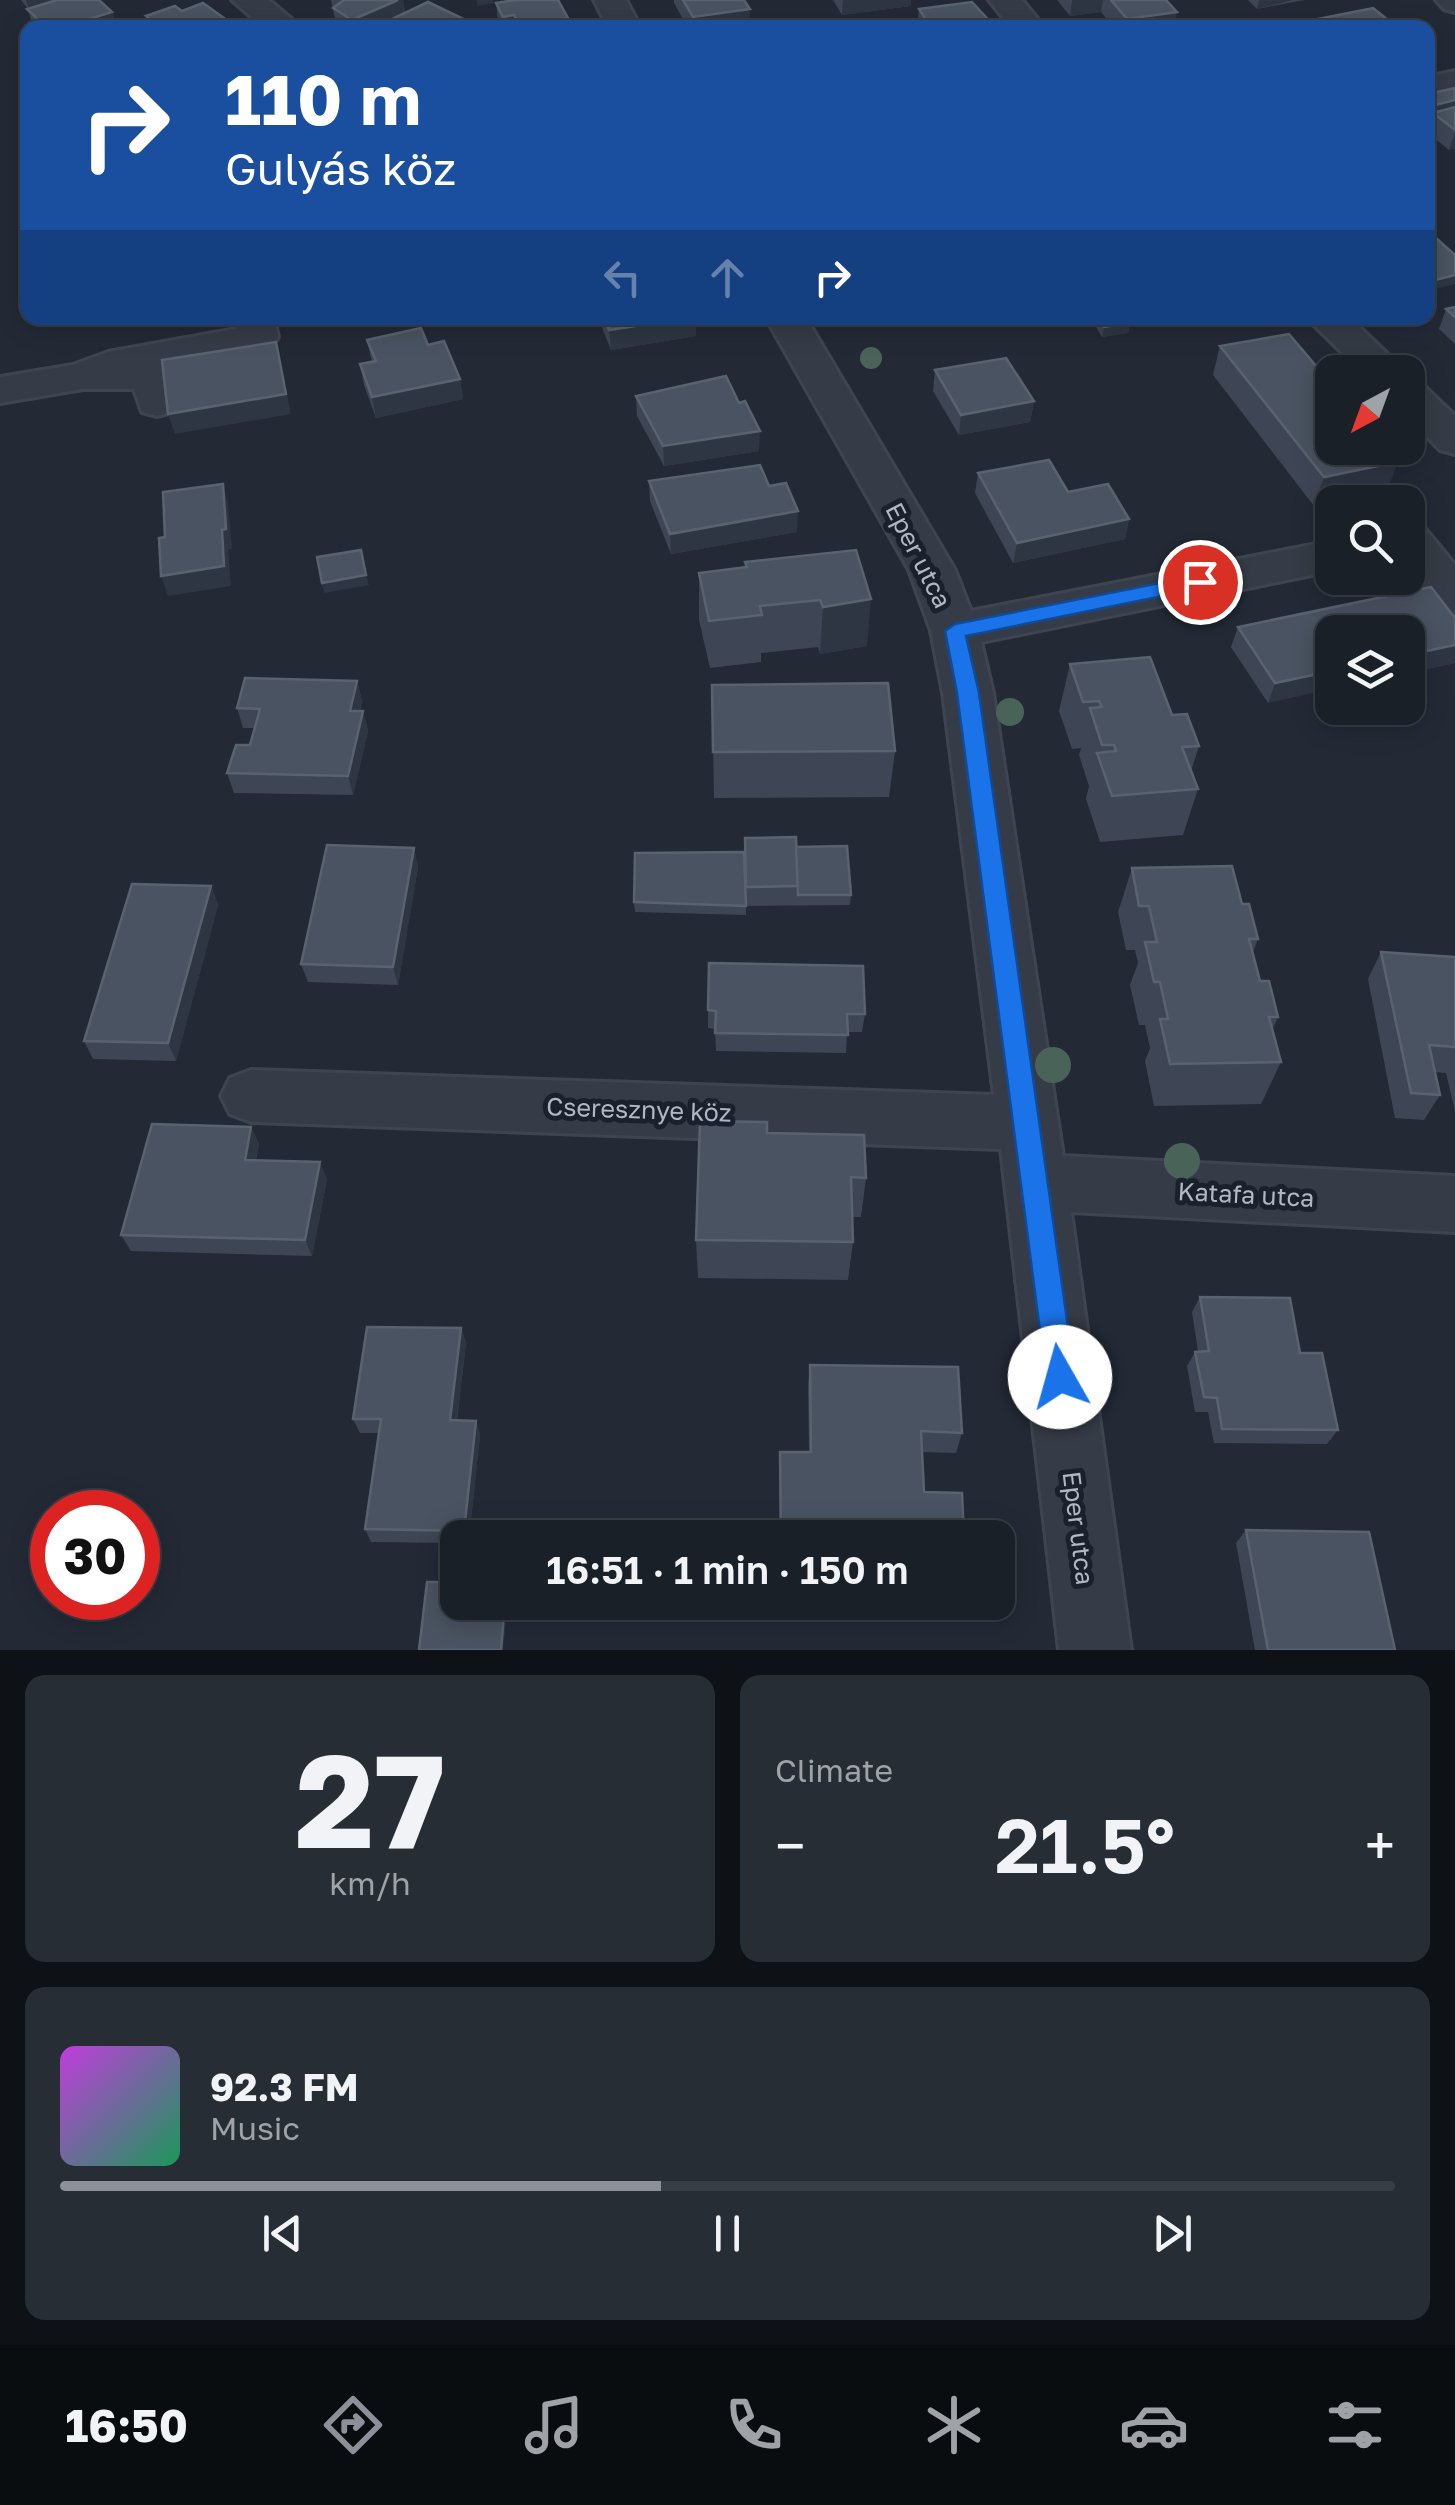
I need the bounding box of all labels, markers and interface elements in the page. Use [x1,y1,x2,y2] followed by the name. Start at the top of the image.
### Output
[225,56,421,140] text: 110 m
[60,60,190,190] icon: right
[225,141,456,195] text: Gulyás köz
[595,250,650,305] icon: left
[700,250,755,305] icon: ahead
[805,250,860,305] icon: right
[1315,355,1425,465] north arrow
[1315,355,1425,725] map controls
[1315,485,1425,595] button: search
[879,497,959,613] street label: Eper utca
[1158,540,1243,625] pin
[1173,555,1228,610] icon: arrive
[1315,615,1425,725] button: layers
[546,1090,732,1128] street label: Cseresznye köz
[1177,1175,1315,1213] street label: Katafa utca
[1008,1325,1112,1429] position arrow
[1057,1470,1101,1586] street label: Eper utca
[30,1490,160,1620] speed limit sign: 30
[546,1547,909,1592] text: 16:51 · 1 min · 150 m
[295,1721,445,1877] text: 27
[775,1751,893,1789] text: Climate
[995,1799,1175,1890] text: 21.5°
[775,1812,805,1878] text: −
[1365,1812,1395,1878] text: +
[329,1864,411,1902] text: km/h
[210,2064,359,2109] text: 92.3 FM
[210,2109,300,2147] text: Music
[255,2206,310,2261] icon: previous
[700,2206,755,2261] icon: pause
[1145,2206,1200,2261] icon: next
[318,2390,388,2460] icon: directions
[519,2390,589,2460] icon: music
[719,2390,789,2460] icon: phone
[919,2390,989,2460] icon: climate
[1119,2390,1189,2460] icon: car
[1320,2390,1390,2460] icon: filters
[65,2398,188,2452] text: 16:50

